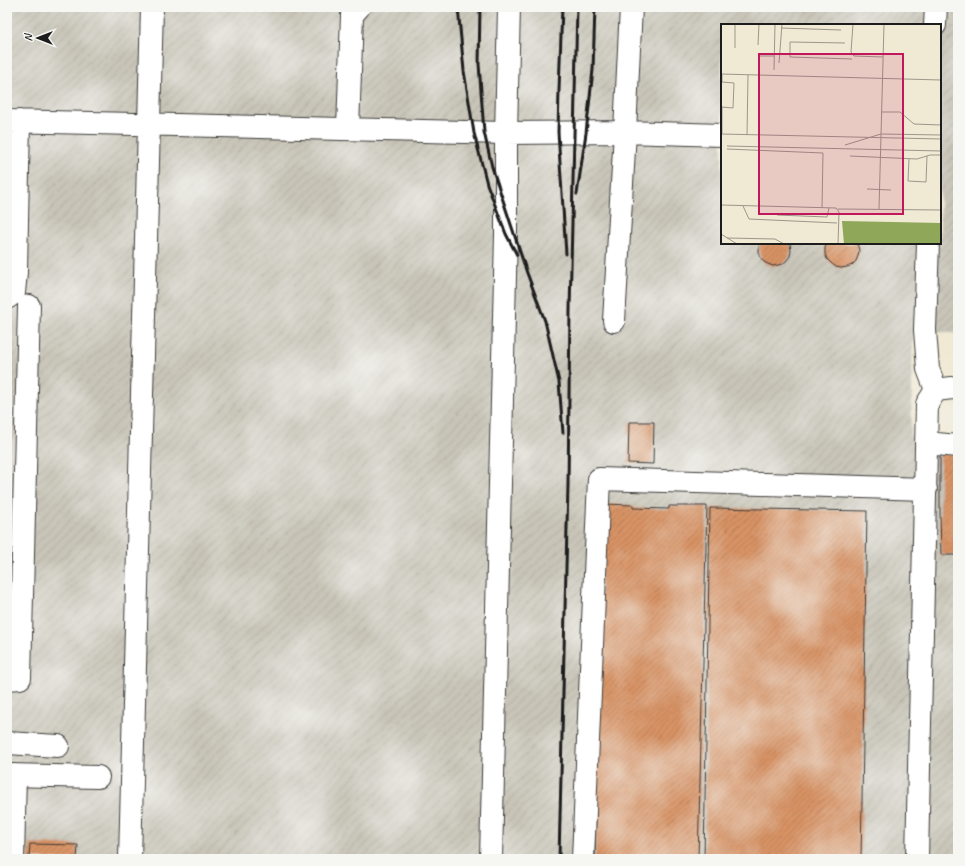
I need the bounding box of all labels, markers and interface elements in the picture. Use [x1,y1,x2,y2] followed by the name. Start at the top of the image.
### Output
[18,18,58,58] north arrow
[721,24,941,244] inset map
[21,32,35,41] text: N

